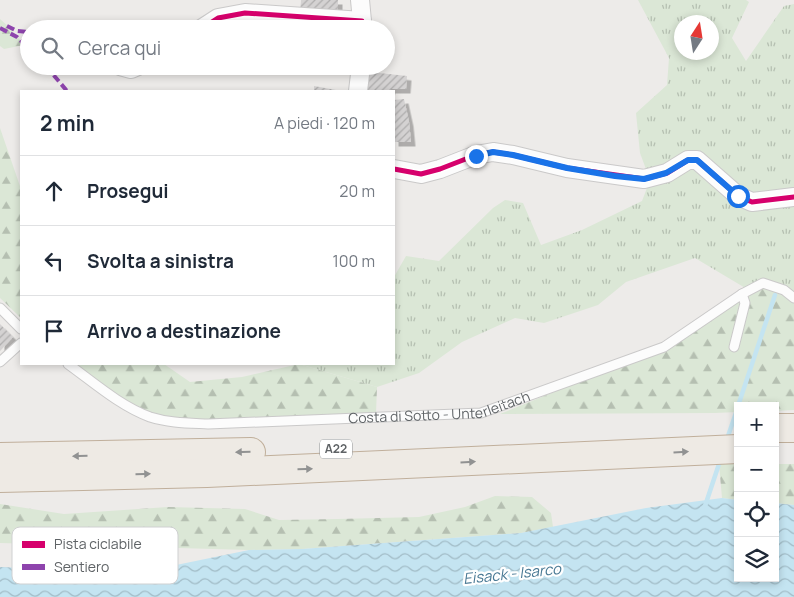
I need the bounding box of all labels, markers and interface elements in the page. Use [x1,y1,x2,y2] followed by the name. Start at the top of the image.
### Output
[674,15,719,60] north arrow
[20,20,395,75] search box
[38,34,66,62] icon: search
[78,35,161,61] text: Cerca qui
[40,109,95,137] text: 2 min
[274,112,375,134] text: A piedi · 120 m
[465,145,488,168] route end
[40,177,68,205] icon: ahead
[87,178,169,204] text: Prosegui
[339,180,375,202] text: 20 m
[727,185,750,208] route start
[40,247,68,275] icon: left
[87,248,234,274] text: Svolta a sinistra
[332,250,375,272] text: 100 m
[40,317,68,345] icon: arrive
[87,318,281,344] text: Arrivo a destinazione
[348,386,532,427] street label: Costa di Sotto - Unterleitach
[734,402,779,582] map controls
[734,402,779,447] button: +
[320,439,352,458] road number: A22
[734,447,779,492] button: −
[234,448,250,456] one-way arrow
[673,448,689,456] one-way arrow
[72,452,88,460] one-way arrow
[460,458,476,466] one-way arrow
[298,464,314,472] one-way arrow
[135,470,151,478] one-way arrow
[734,492,779,537] button: locate
[12,527,178,584] legend
[54,534,142,553] text: Pista ciclabile
[734,537,779,582] button: layers
[54,557,109,576] text: Sentiero
[462,558,563,589] water label: Eisack - Isarco

